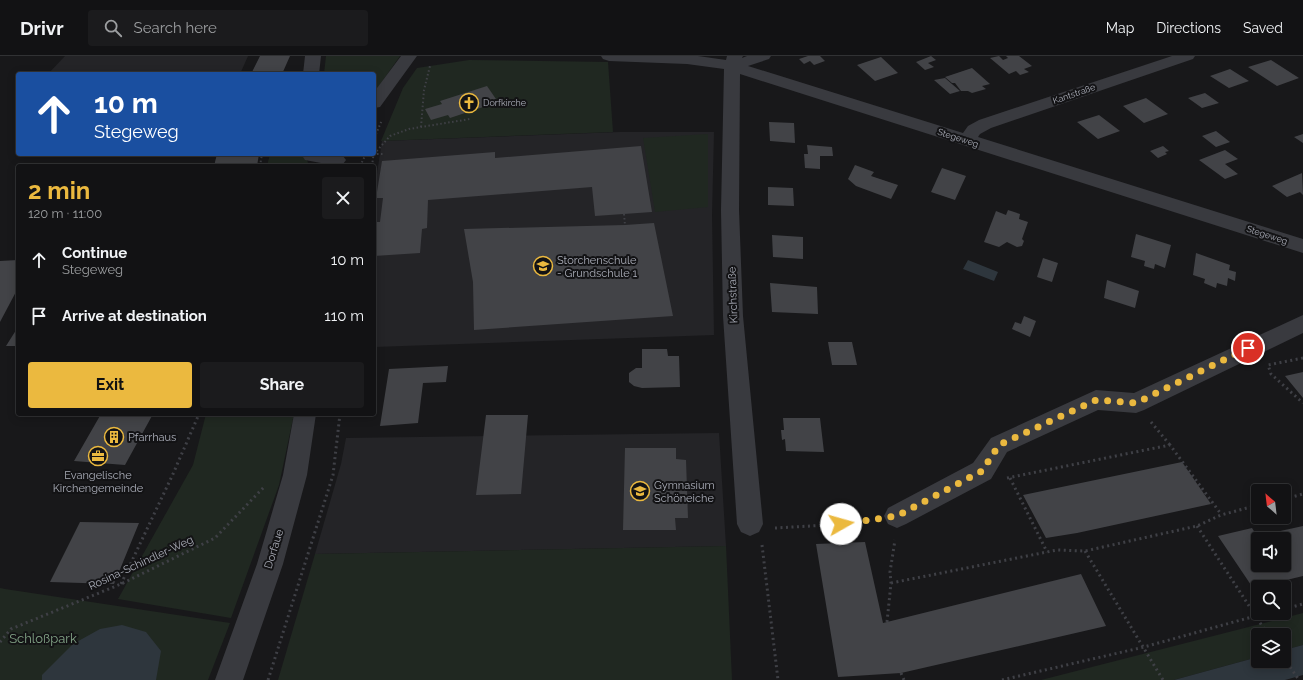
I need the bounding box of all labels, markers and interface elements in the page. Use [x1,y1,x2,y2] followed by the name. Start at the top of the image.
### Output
[88,10,368,46] search box
[20,17,64,39] text: Drivr
[102,17,124,39] icon: search
[134,19,217,37] text: Search here
[1106,20,1134,36] text: Map
[1156,20,1221,36] text: Directions
[1243,20,1283,36] text: Saved
[1051,82,1097,106] street label: Kantstraße
[94,87,158,120] text: 10 m
[28,88,80,140] icon: ahead
[458,92,480,114] church icon: Dorfkirche
[483,98,527,108] place label: Dorfkirche
[94,121,179,142] text: Stegeweg
[936,127,980,149] street label: Stegeweg
[28,176,90,205] text: 2 min
[322,177,364,219] button: close
[28,206,102,221] text: 120 m · 11:00
[1245,224,1289,246] street label: Stegeweg
[62,244,127,262] text: Continue
[28,249,50,271] icon: ahead
[331,251,364,269] text: 10 m
[557,254,638,280] place label: Storchenschule - Grundschule 1
[532,255,554,277] school or university icon: Storchenschule - Grundschule 1
[62,262,123,277] text: Stegeweg
[725,266,740,324] street label: Kirchstraße
[28,305,50,327] icon: arrive
[62,307,207,325] text: Arrive at destination
[324,307,364,325] text: 110 m
[1231,331,1265,365] pin
[1237,337,1259,359] icon: arrive
[28,362,192,408] button: Exit
[200,362,364,408] button: Share
[103,426,125,448] building icon: Pfarrhaus
[128,431,176,444] place label: Pfarrhaus
[87,445,109,467] office icon: Evangelische Kirchengemeinde
[53,469,144,495] place label: Evangelische Kirchengemeinde
[654,479,715,505] place label: Gymnasium Schöneiche
[629,480,651,502] school or university icon: Gymnasium Schöneiche
[1251,484,1291,524] north arrow
[1251,484,1291,668] map controls
[820,503,862,545] position arrow
[262,527,286,570] street label: Dorfaue
[1251,532,1291,572] button: sound
[86,533,196,593] street label: Rosina-Schindler-Weg
[1251,580,1291,620] button: search
[1251,628,1291,668] button: layers
[9,631,77,646] park label: Schloßpark

